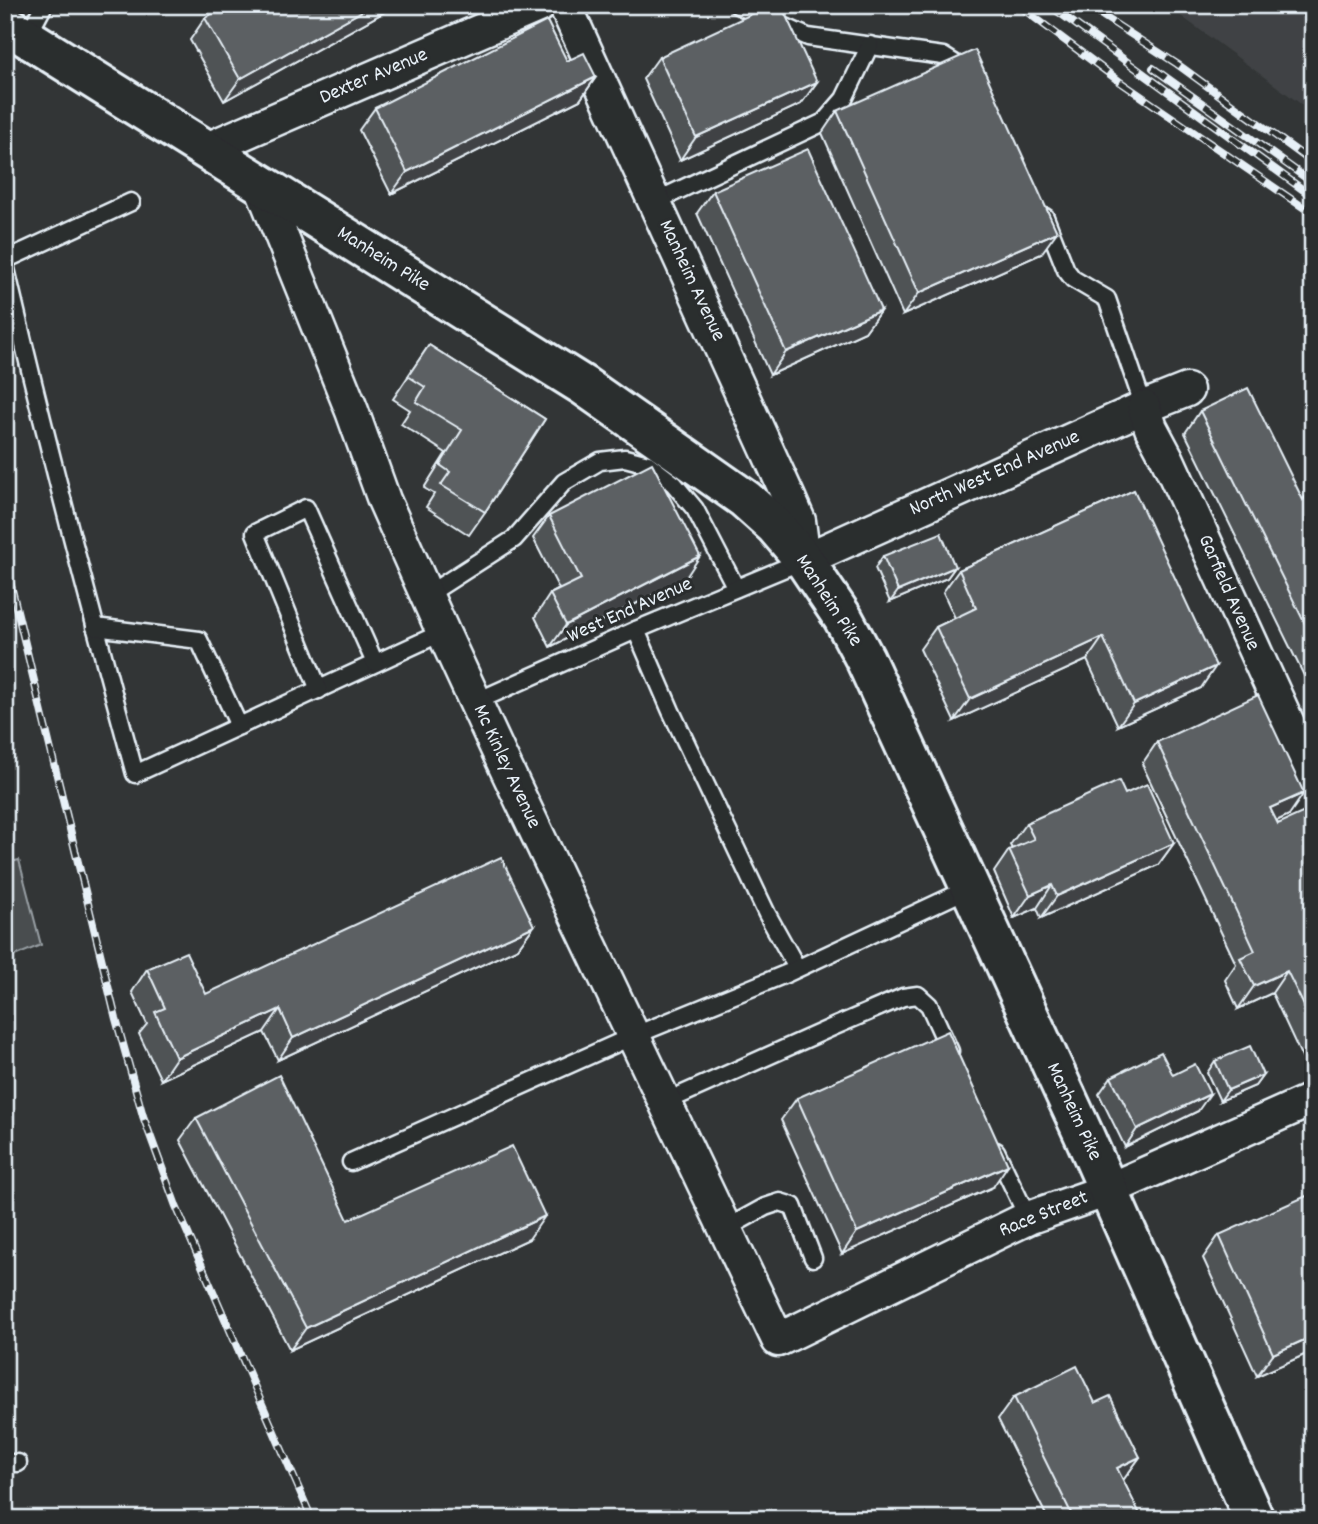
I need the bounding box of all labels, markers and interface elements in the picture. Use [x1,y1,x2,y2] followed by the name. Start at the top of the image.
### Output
[315,41,433,113] street label: Dexter Avenue
[650,215,732,347] street label: Manheim Avenue
[331,219,435,301] street label: Manheim Pike
[905,423,1085,525] street label: North West End Avenue
[1189,530,1267,656] street label: Garfield Avenue
[787,549,869,653] street label: Manheim Pike
[563,570,697,652] street label: West End Avenue
[464,700,548,834] street label: Mc Kinley Avenue
[1037,1058,1109,1166] street label: Manheim Pike
[995,1183,1093,1246] street label: Race Street

